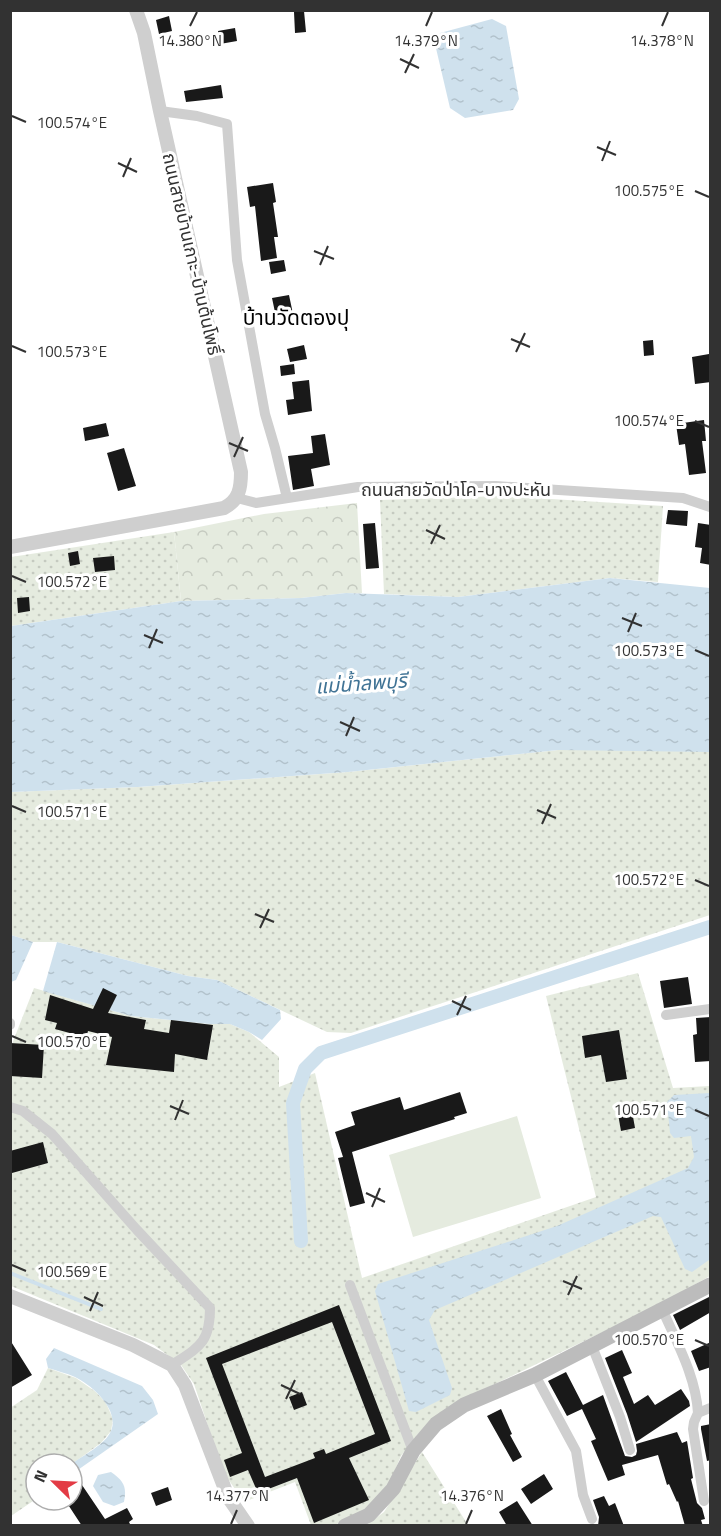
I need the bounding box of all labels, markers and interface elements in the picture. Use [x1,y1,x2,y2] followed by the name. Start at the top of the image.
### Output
[158,29,222,52] text: 14.380°N
[394,29,458,52] text: 14.379°N
[630,29,694,52] text: 14.378°N
[37,111,107,134] text: 100.574°E
[156,150,229,358] street label: ถนนสายบ้านเกาะ-บ้านต้นโพธิ์
[614,179,684,202] text: 100.575°E
[243,301,349,333] district label: บ้านวัดตองปุ
[37,340,107,363] text: 100.573°E
[614,409,684,432] text: 100.574°E
[361,476,551,503] street label: ถนนสายวัดป่าโค-บางปะหัน
[37,570,107,593] text: 100.572°E
[614,639,684,662] text: 100.573°E
[314,664,412,702] water label: แม่น้ำลพบุรี
[37,800,107,823] text: 100.571°E
[614,868,684,891] text: 100.572°E
[37,1030,107,1053] text: 100.570°E
[614,1098,684,1121] text: 100.571°E
[37,1260,107,1283] text: 100.569°E
[614,1328,684,1351] text: 100.570°E
[24,1452,84,1512] north arrow
[27,1466,54,1486] text: N
[205,1484,269,1507] text: 14.377°N
[440,1484,504,1507] text: 14.376°N

